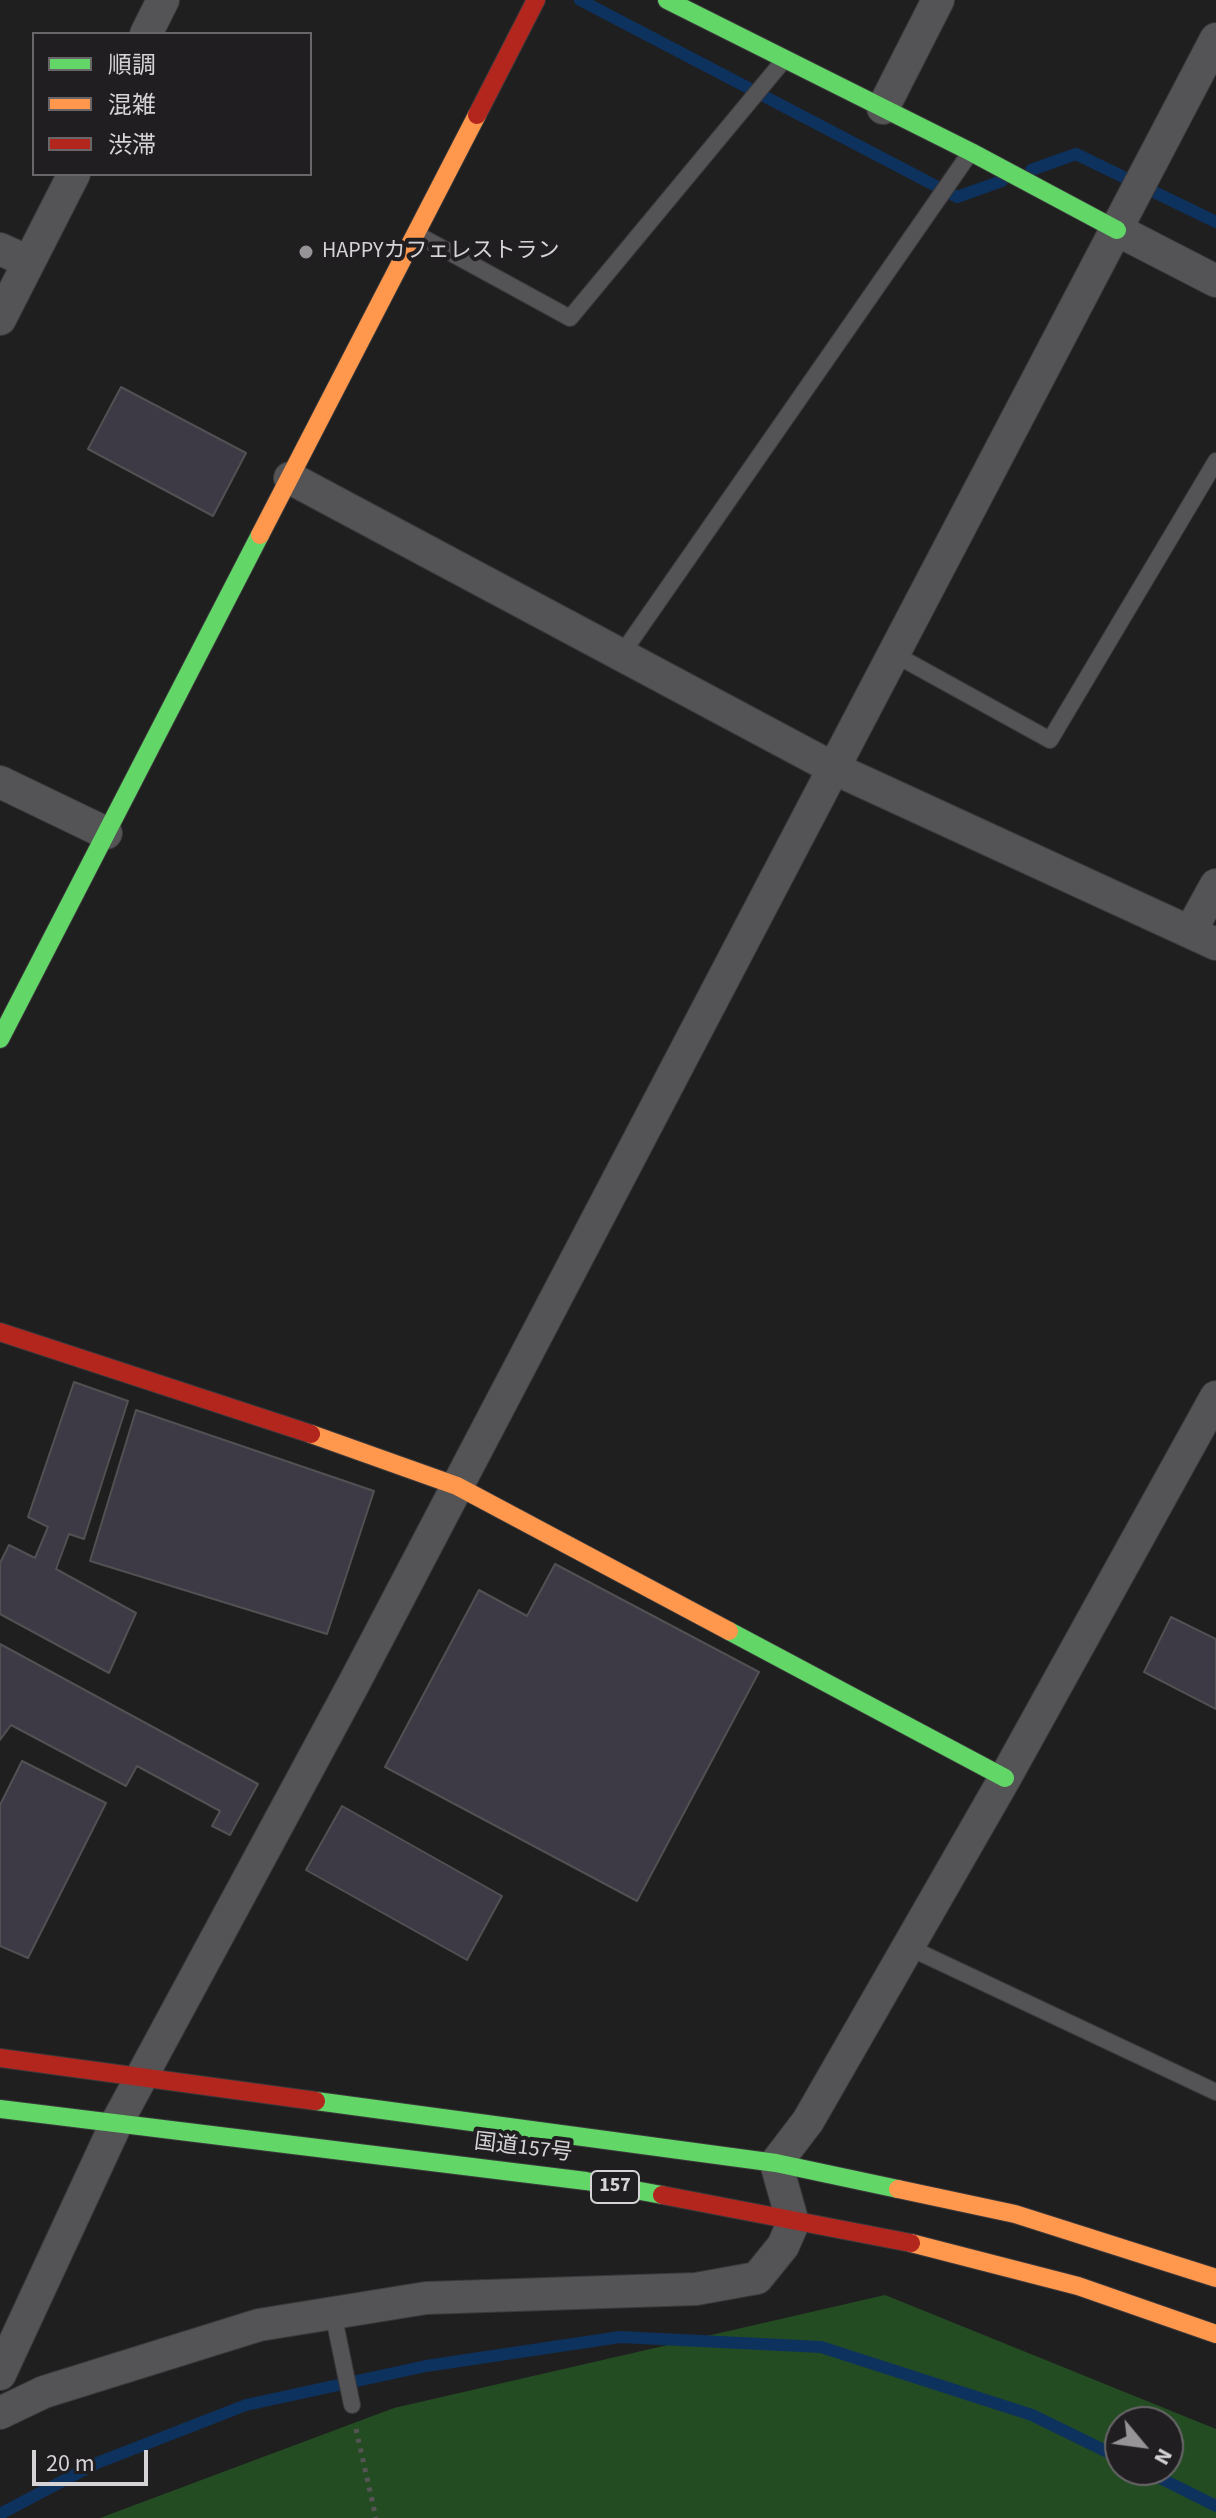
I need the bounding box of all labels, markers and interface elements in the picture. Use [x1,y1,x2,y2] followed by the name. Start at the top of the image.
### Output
[32,32,312,176] legend
[108,48,156,83] text: 順調
[108,88,156,123] text: 混雑
[108,128,156,163] text: 渋滞
[322,239,559,265] place label: HAPPYカフェレストラン
[297,243,315,261] marker: HAPPYカフェレストラン
[472,2130,574,2168] street label: 国道157号
[591,2171,639,2203] road number: 157
[1104,2406,1184,2486] north arrow
[36,2434,152,2484] scale bar
[1146,2442,1181,2471] text: N
[46,2446,95,2481] text: 20 m

